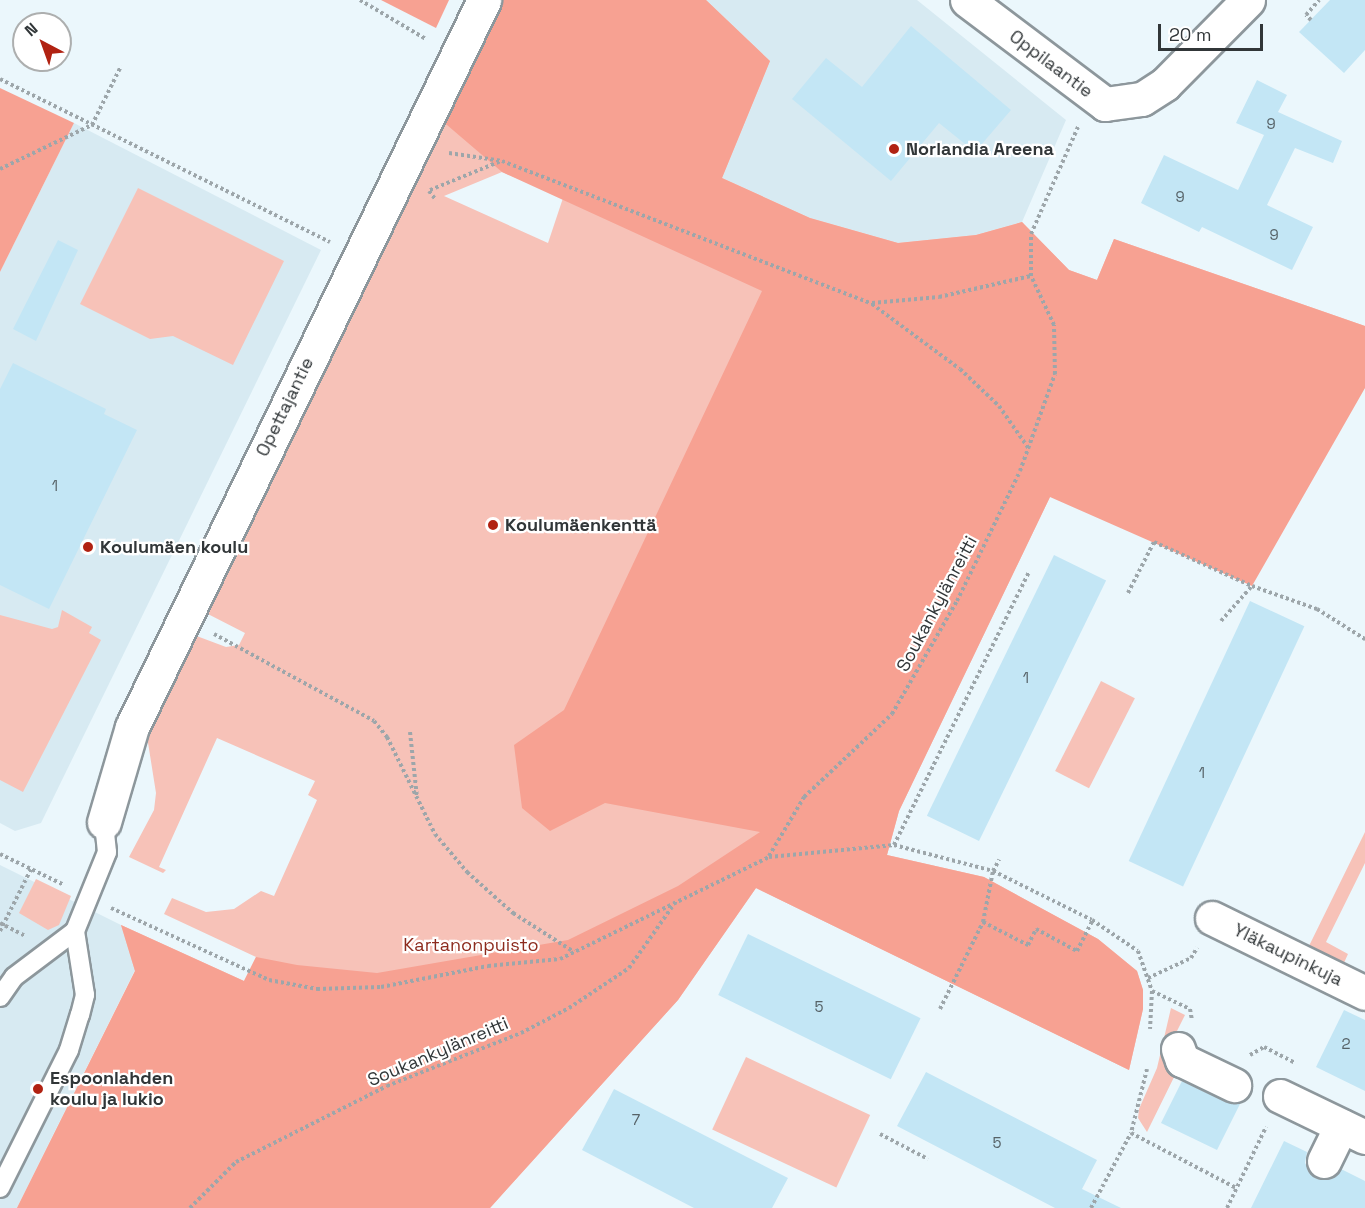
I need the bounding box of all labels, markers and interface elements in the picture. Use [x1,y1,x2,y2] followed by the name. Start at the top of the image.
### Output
[12,12,72,72] north arrow
[1161,12,1266,50] scale bar
[20,18,42,41] text: N
[1169,23,1212,46] text: 20 m
[1005,26,1097,102] street label: Oppilaantie
[1266,115,1276,133] house number: 9
[906,138,1054,160] place label: Norlandia Areena
[887,142,901,156] marker: Norlandia Areena
[1175,188,1185,206] house number: 9
[1269,226,1279,244] house number: 9
[252,354,318,460] street label: Opettajantie
[52,477,58,495] house number: 1
[505,514,657,536] place label: Koulumäenkenttä
[486,518,500,532] marker: Koulumäenkenttä
[892,532,982,676] street label: Soukankylänreitti
[100,536,248,558] place label: Koulumäen koulu
[81,540,95,554] marker: Koulumäen koulu
[1023,669,1029,687] house number: 1
[1199,764,1205,782] house number: 1
[1230,919,1346,991] street label: Yläkaupinkuja
[403,934,539,956] park label: Kartanonpuisto
[815,998,823,1016] house number: 5
[364,1013,512,1091] street label: Soukankylänreitti
[1341,1035,1351,1053] house number: 2
[50,1068,173,1110] place label: Espoonlahden koulu ja lukio
[31,1082,45,1096] marker: Espoonlahden koulu ja lukio
[632,1111,640,1129] house number: 7
[993,1134,1001,1152] house number: 5

